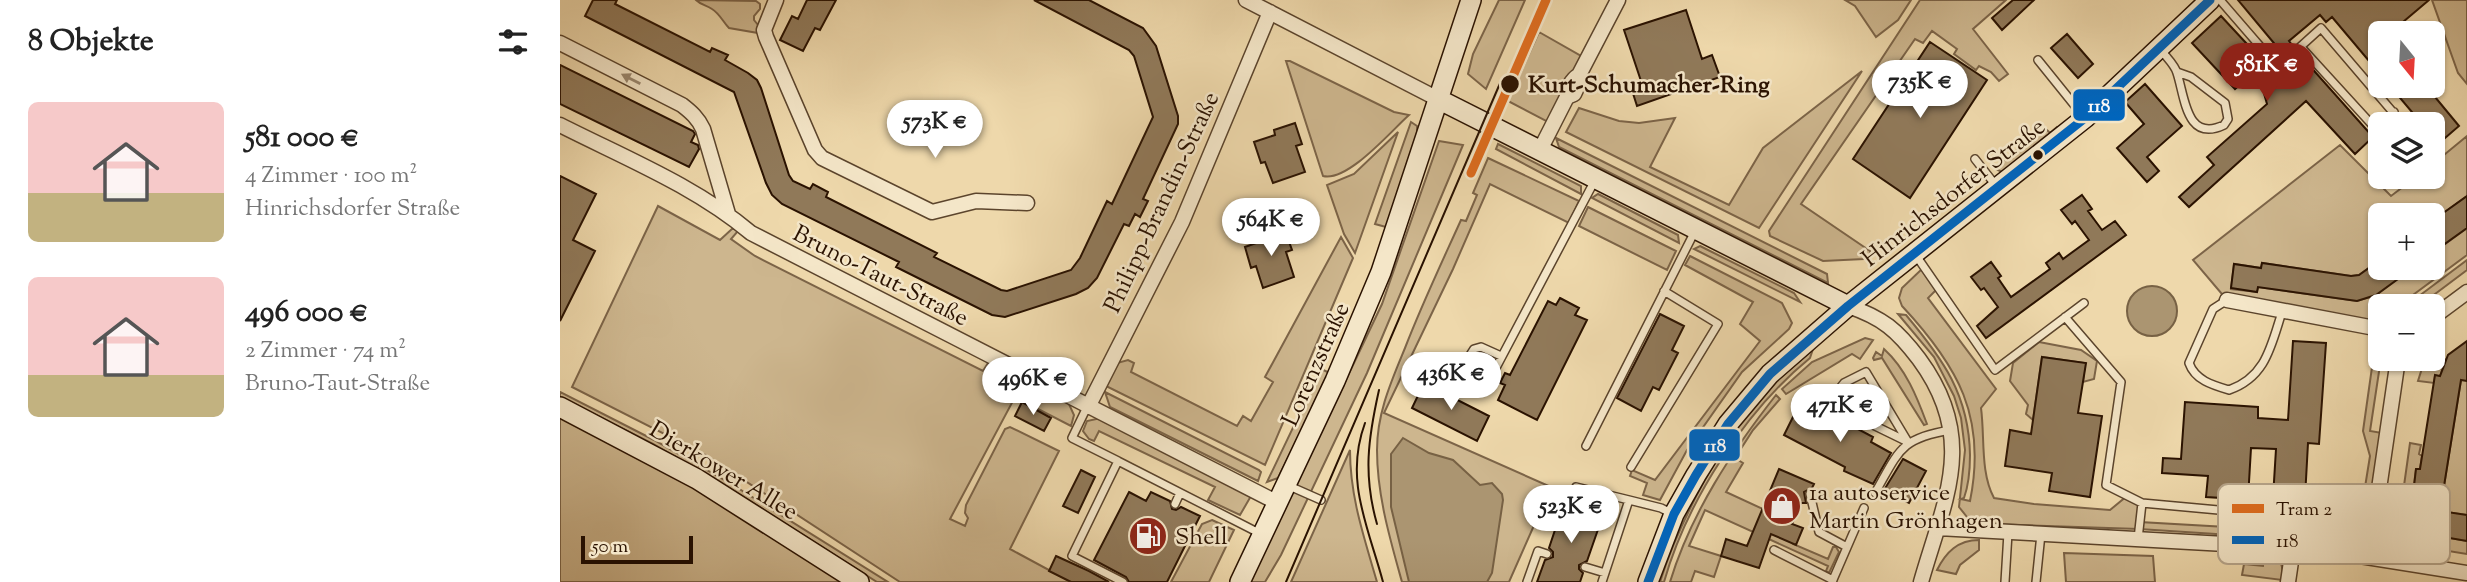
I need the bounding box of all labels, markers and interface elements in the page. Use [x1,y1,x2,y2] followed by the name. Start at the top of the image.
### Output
[28,21,154,64] text: 8 Objekte
[2368,21,2445,98] north arrow
[2368,21,2445,371] map controls
[494,23,532,61] icon: filters
[2210,43,2324,103] pin: 581K €
[2236,49,2298,82] text: 581K €
[1863,60,1977,120] pin: 735K €
[1888,66,1952,99] text: 735K €
[1528,69,1770,103] place label: Kurt-Schumacher-Ring
[1499,73,1521,95] marker: Kurt-Schumacher-Ring
[621,74,641,85] one-way arrow
[1097,87,1229,319] street label: Philipp-Brandin-Straße
[2072,88,2126,122] line badge: 118
[2088,94,2111,121] text: 118
[878,100,992,160] pin: 573K €
[903,106,967,139] text: 573K €
[1855,111,2053,276] street label: Hinrichsdorfer Straße
[2368,112,2445,189] button: layers
[245,117,359,160] text: 581 000 €
[84,130,168,214] icon: home
[2031,148,2045,162] unlabelled marker
[245,160,417,193] text: 4 Zimmer · 100 m²
[245,193,460,226] text: Hinrichsdorfer Straße
[1214,198,1328,258] pin: 564K €
[2368,203,2445,280] button: +
[1238,204,1304,237] text: 564K €
[786,218,974,336] street label: Bruno-Taut-Straße
[245,292,368,335] text: 496 000 €
[2368,294,2445,371] button: −
[1274,297,1359,432] street label: Lorenzstraße
[84,305,168,389] icon: home
[245,335,406,368] text: 2 Zimmer · 74 m²
[1394,352,1508,412] pin: 436K €
[976,358,1090,417] pin: 496K €
[1417,358,1485,391] text: 436K €
[998,363,1068,396] text: 496K €
[245,368,430,401] text: Bruno-Taut-Straße
[1783,384,1897,444] pin: 471K €
[1807,390,1873,423] text: 471K €
[642,414,804,530] street label: Dierkower Allee
[1688,428,1741,462] line badge: 118
[1704,434,1727,461] text: 118
[1809,477,2003,539] place label: 1a autoservice Martin Grönhagen
[2218,484,2450,564] legend
[1761,485,1803,527] shop icon: 1a autoservice Martin Grönhagen
[1514,486,1628,545] pin: 523K €
[1539,491,1603,524] text: 523K €
[2276,497,2332,524] text: Tram 2
[1127,515,1169,557] fuel station icon: Shell
[1175,521,1228,555] place label: Shell
[2276,529,2298,556] text: 118
[581,533,693,565] scale bar
[592,534,628,561] text: 50 m

